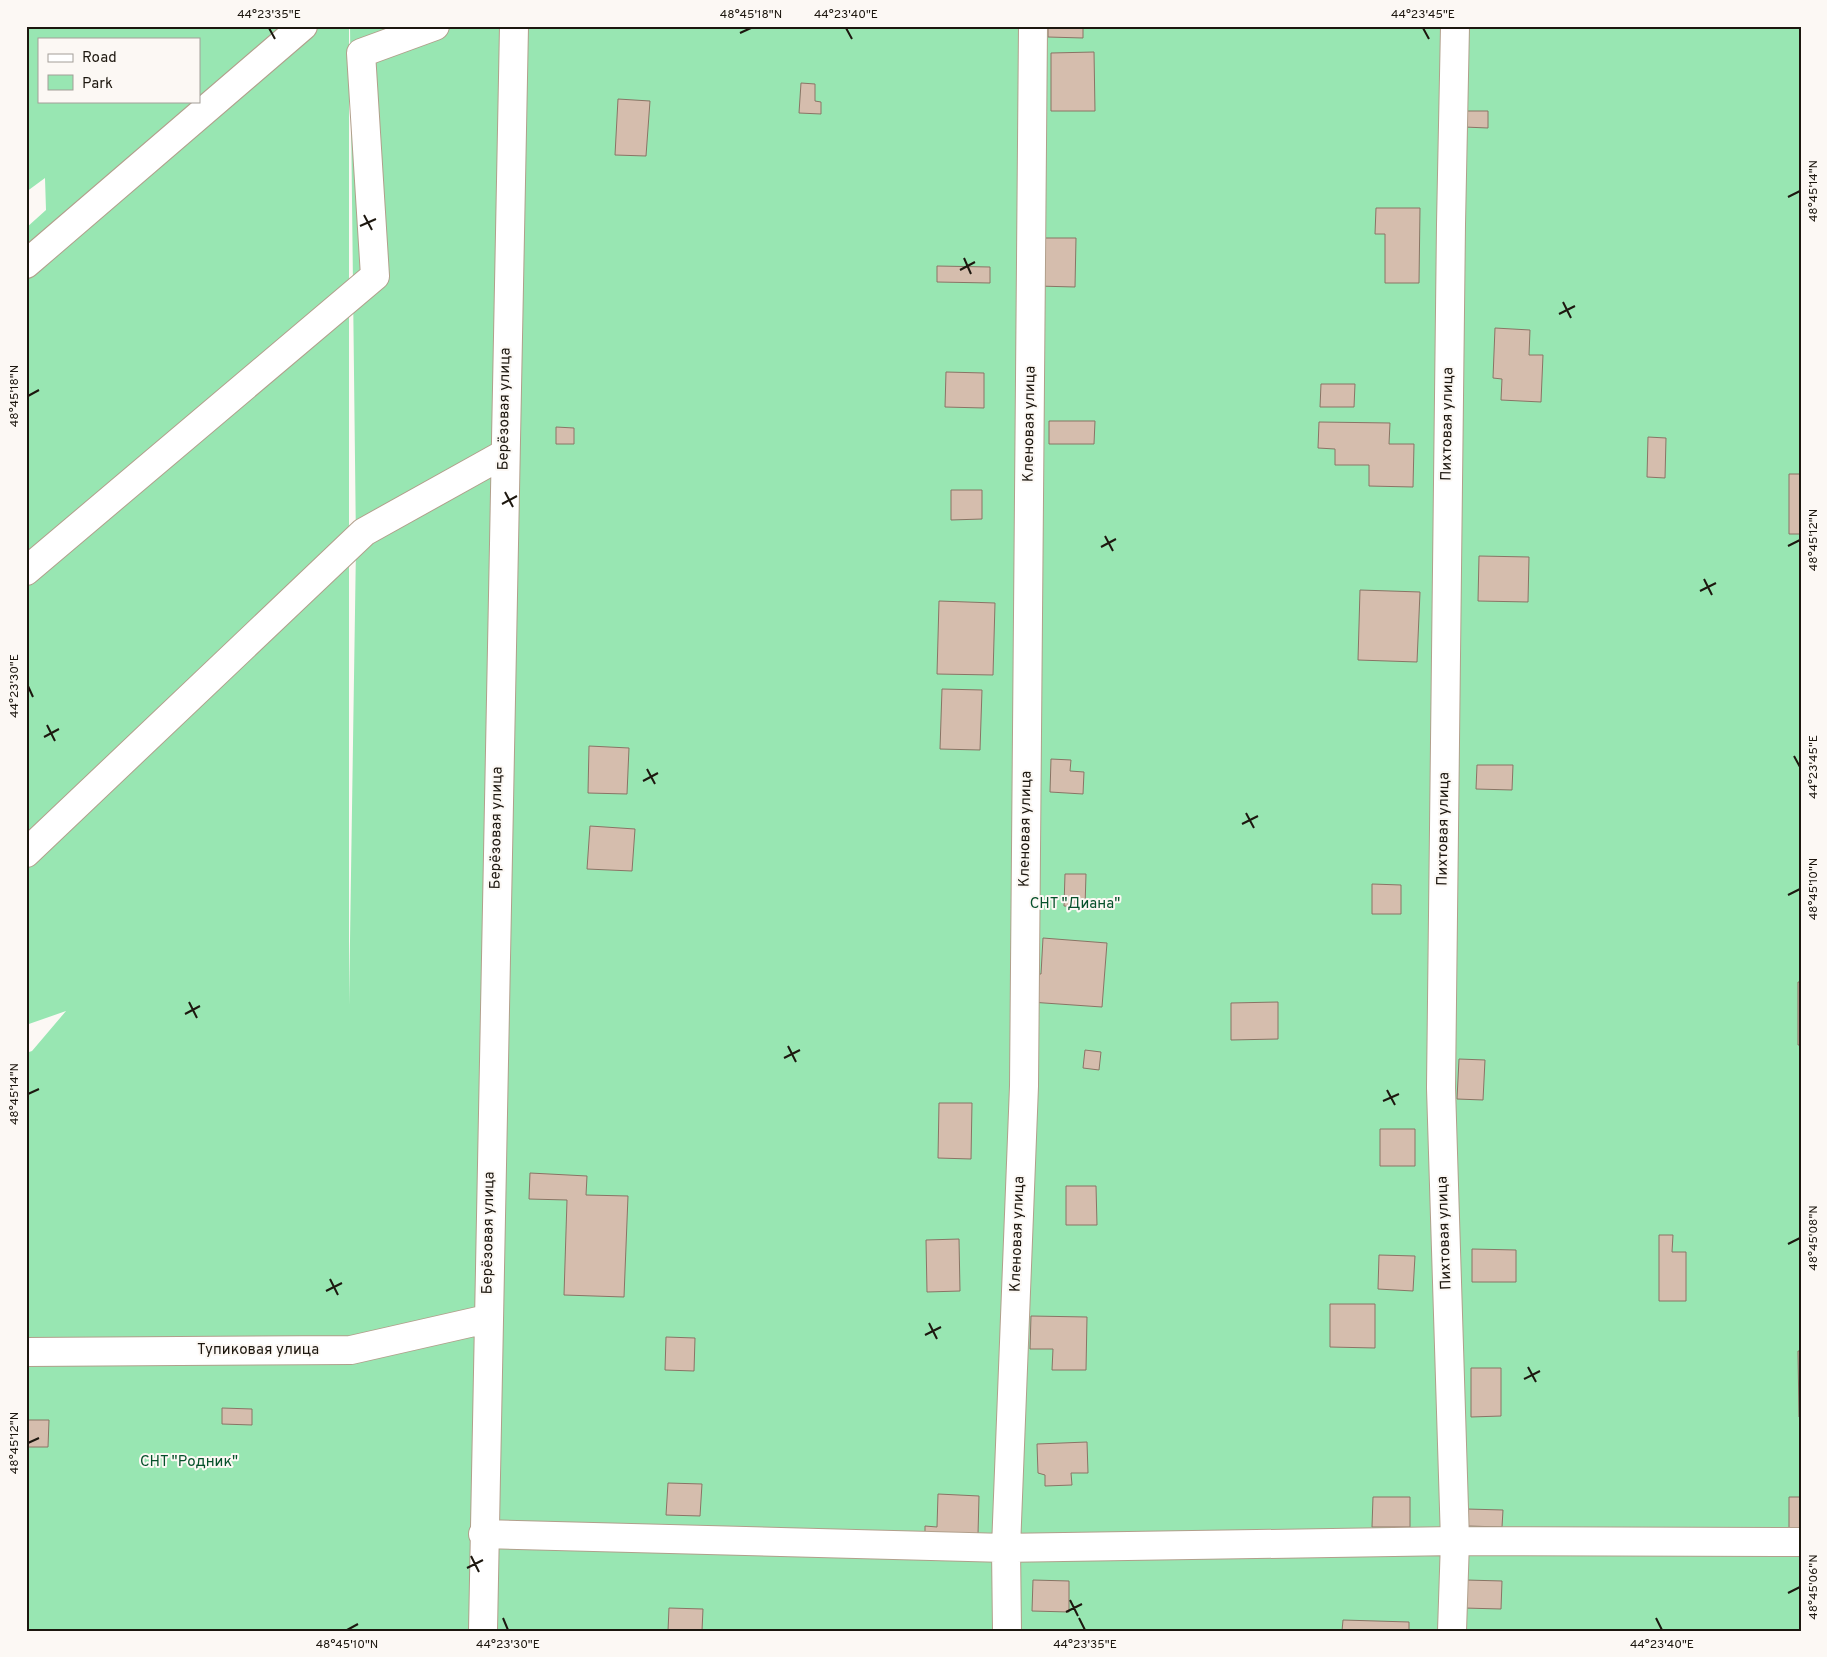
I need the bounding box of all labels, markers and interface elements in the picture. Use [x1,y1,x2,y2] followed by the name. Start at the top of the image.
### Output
[237,7,301,23] text: 44°23'35"E
[720,7,782,23] text: 48°45'18"N
[814,7,878,23] text: 44°23'40"E
[1391,7,1455,23] text: 44°23'45"E
[38,38,200,102] legend
[82,49,117,68] text: Road
[82,75,113,94] text: Park
[1806,160,1822,222] text: 48°45'14"N
[494,347,516,471] street label: Берёзовая улица
[7,365,23,427] text: 48°45'18"N
[1019,366,1041,482] street label: Кленовая улица
[1438,367,1458,481] street label: Пихтовая улица
[1806,509,1822,571] text: 48°45'12"N
[7,654,23,718] text: 44°23'30"E
[1806,735,1822,799] text: 44°23'45"E
[486,766,508,890] street label: Берёзовая улица
[1015,771,1037,887] street label: Кленовая улица
[1434,772,1454,886] street label: Пихтовая улица
[1806,858,1822,920] text: 48°45'10"N
[1030,895,1120,914] park label: СНТ "Диана"
[7,1063,23,1125] text: 48°45'14"N
[478,1171,500,1295] street label: Берёзовая улица
[1006,1176,1030,1292] street label: Кленовая улица
[1434,1176,1456,1290] street label: Пихтовая улица
[1806,1205,1822,1271] text: 48°45'08"N
[197,1341,319,1360] street label: Тупиковая улица
[7,1412,23,1474] text: 48°45'12"N
[140,1453,238,1472] park label: СНТ "Родник"
[1806,1554,1822,1620] text: 48°45'06"N
[316,1637,378,1653] text: 48°45'10"N
[476,1637,540,1653] text: 44°23'30"E
[1053,1637,1117,1653] text: 44°23'35"E
[1630,1637,1694,1653] text: 44°23'40"E

